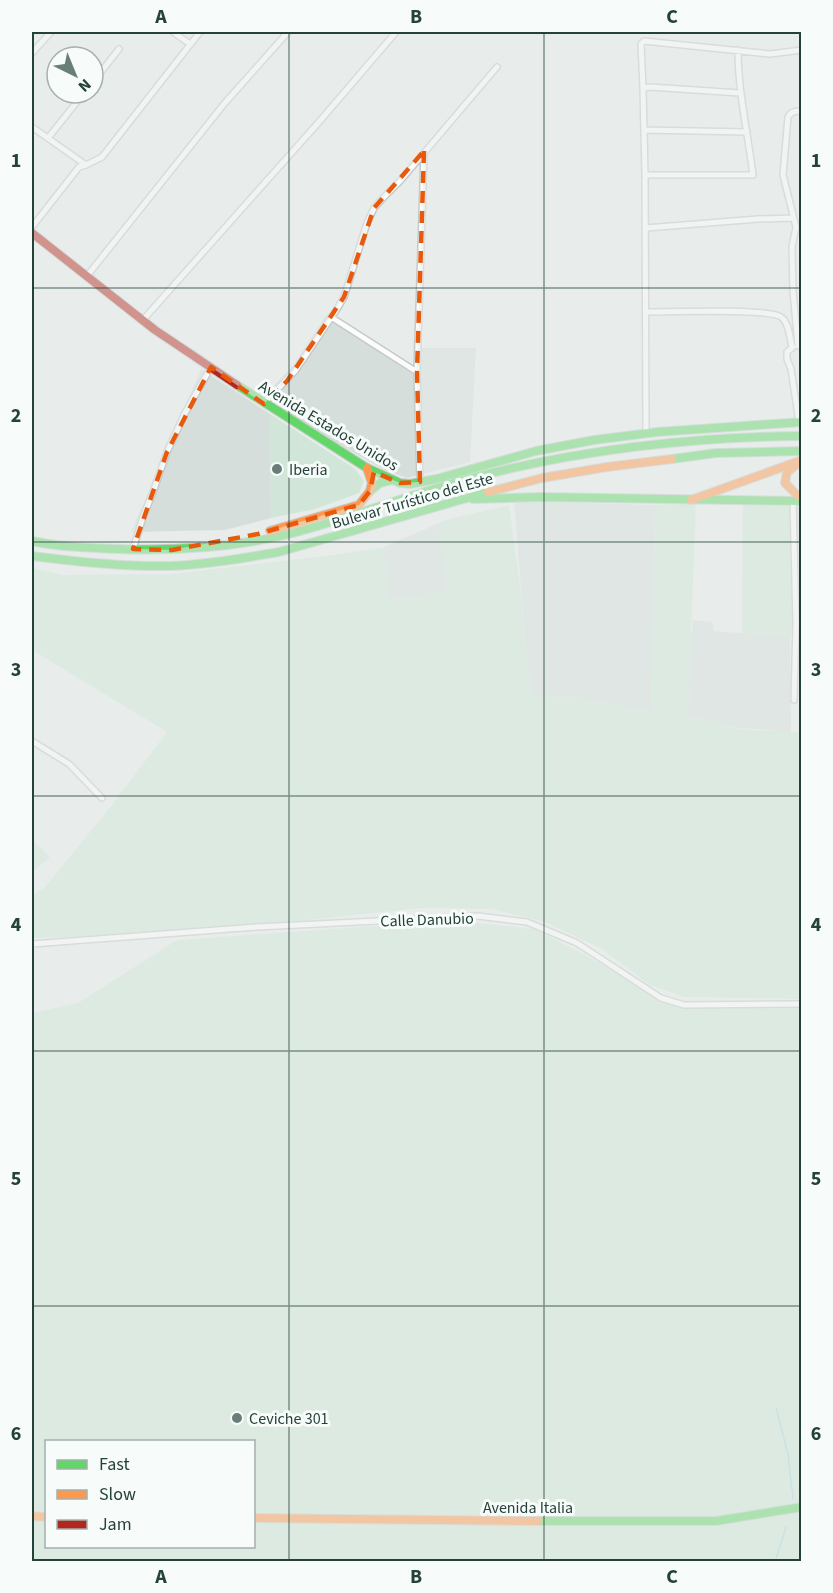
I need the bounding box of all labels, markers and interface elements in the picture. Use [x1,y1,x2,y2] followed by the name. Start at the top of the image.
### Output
[154,3,167,31] text: A
[410,3,422,31] text: B
[666,3,678,31] text: C
[45,45,105,105] north arrow
[73,74,96,97] text: N
[11,147,21,175] text: 1
[811,147,821,175] text: 1
[255,375,403,476] street label: Avenida Estados Unidos
[11,402,21,430] text: 2
[811,402,821,430] text: 2
[289,459,328,481] place label: Iberia
[270,462,284,476] marker: Iberia
[329,467,496,535] street label: Bulevar Turístico del Este
[11,656,21,684] text: 3
[811,656,821,684] text: 3
[380,907,474,933] street label: Calle Danubio
[11,911,22,939] text: 4
[811,911,822,939] text: 4
[11,1165,21,1193] text: 5
[811,1165,821,1193] text: 5
[249,1408,329,1430] place label: Ceviche 301
[230,1411,244,1425] marker: Ceviche 301
[11,1420,21,1448] text: 6
[811,1420,821,1448] text: 6
[45,1440,255,1548] legend
[99,1452,130,1477] text: Fast
[99,1482,136,1507] text: Slow
[483,1497,573,1519] street label: Avenida Italia
[99,1512,132,1537] text: Jam
[154,1563,167,1591] text: A
[410,1563,422,1591] text: B
[666,1563,678,1591] text: C

